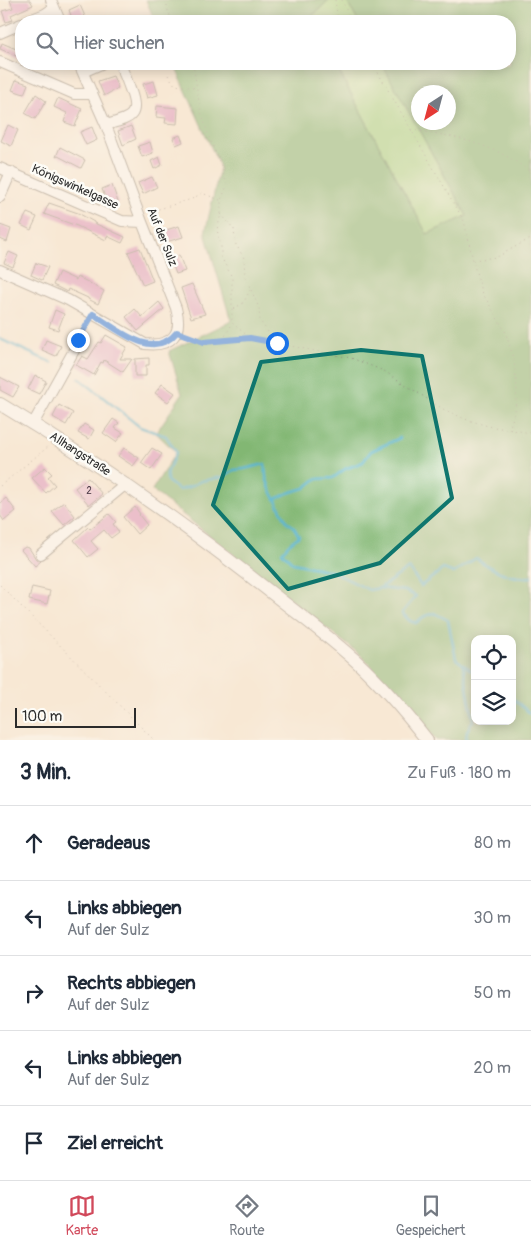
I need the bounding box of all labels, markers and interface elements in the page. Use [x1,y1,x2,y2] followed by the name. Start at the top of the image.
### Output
[15,15,516,70] search box
[33,29,61,57] icon: search
[73,31,165,55] text: Hier suchen
[411,85,456,130] north arrow
[29,161,121,213] street label: Königswinkelgasse
[143,206,181,268] street label: Auf der Sulz
[67,329,90,352] route end
[266,332,289,355] route start
[47,429,113,479] street label: Allhangstraße
[86,485,92,497] house number: 2
[471,635,516,725] map controls
[471,635,516,680] button: locate
[471,680,516,725] button: layers
[15,705,136,728] scale bar
[22,708,62,725] text: 100 m
[20,759,71,786] text: 3 Min.
[407,763,511,783] text: Zu Fuß · 180 m
[20,829,48,857] icon: ahead
[67,831,150,855] text: Geradeaus
[474,833,511,853] text: 80 m
[67,896,182,920] text: Links abbiegen
[20,904,48,932] icon: left
[473,908,511,928] text: 30 m
[67,920,149,940] text: Auf der Sulz
[67,971,196,995] text: Rechts abbiegen
[20,979,48,1007] icon: right
[474,983,511,1003] text: 50 m
[67,995,149,1015] text: Auf der Sulz
[67,1046,182,1070] text: Links abbiegen
[20,1054,48,1082] icon: left
[473,1058,511,1078] text: 20 m
[67,1070,149,1090] text: Auf der Sulz
[20,1129,48,1157] icon: arrive
[67,1131,163,1155] text: Ziel erreicht
[66,1192,98,1239] tab: Karte
[229,1192,265,1239] tab: Route
[396,1192,465,1239] tab: Gespeichert

